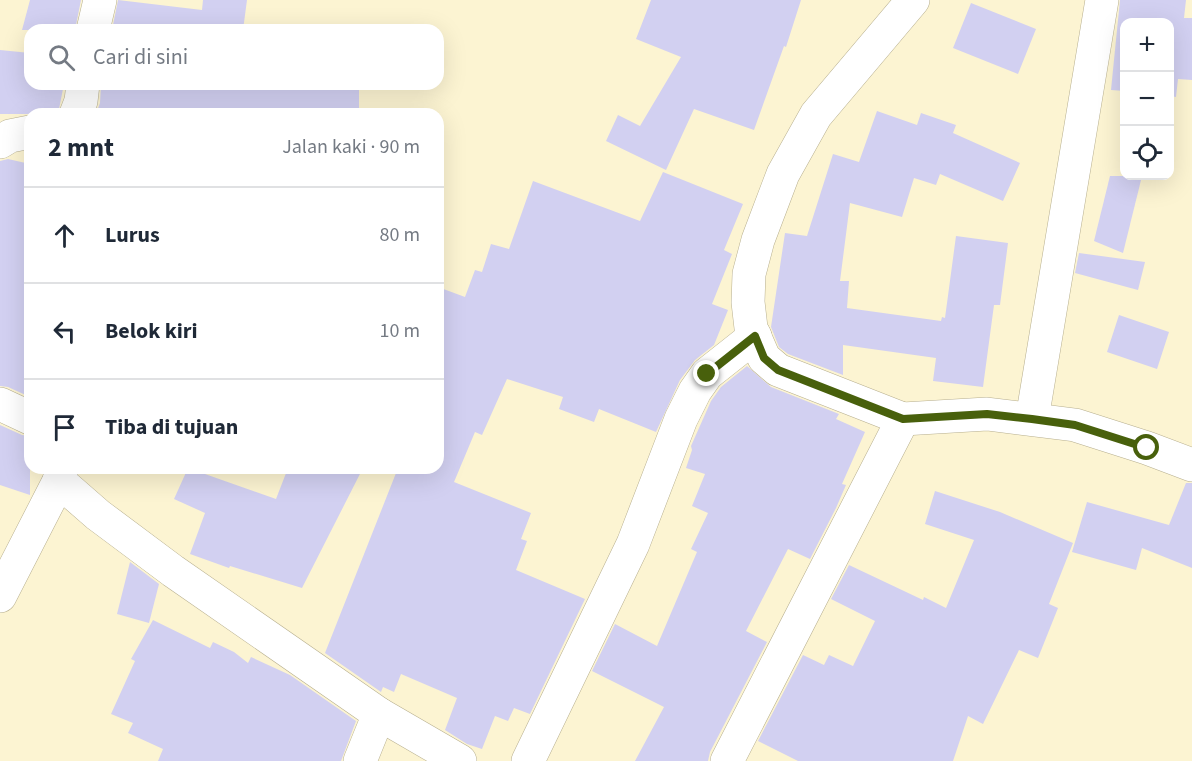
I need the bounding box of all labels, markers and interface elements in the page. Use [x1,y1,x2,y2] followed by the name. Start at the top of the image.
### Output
[1120,18,1174,180] map controls
[1120,18,1174,72] button: +
[24,24,444,90] search box
[45,41,78,74] icon: search
[93,41,188,73] text: Cari di sini
[1120,72,1174,126] button: −
[1120,126,1174,180] button: locate
[48,129,114,166] text: 2 mnt
[282,133,420,161] text: Jalan kaki · 90 m
[48,219,81,252] icon: ahead
[105,219,160,251] text: Lurus
[380,221,420,249] text: 80 m
[48,315,81,348] icon: left
[105,315,198,347] text: Belok kiri
[380,317,420,345] text: 10 m
[693,360,719,386] route end
[48,411,81,444] icon: arrive
[105,411,238,443] text: Tiba di tujuan
[1133,434,1159,460] route start

